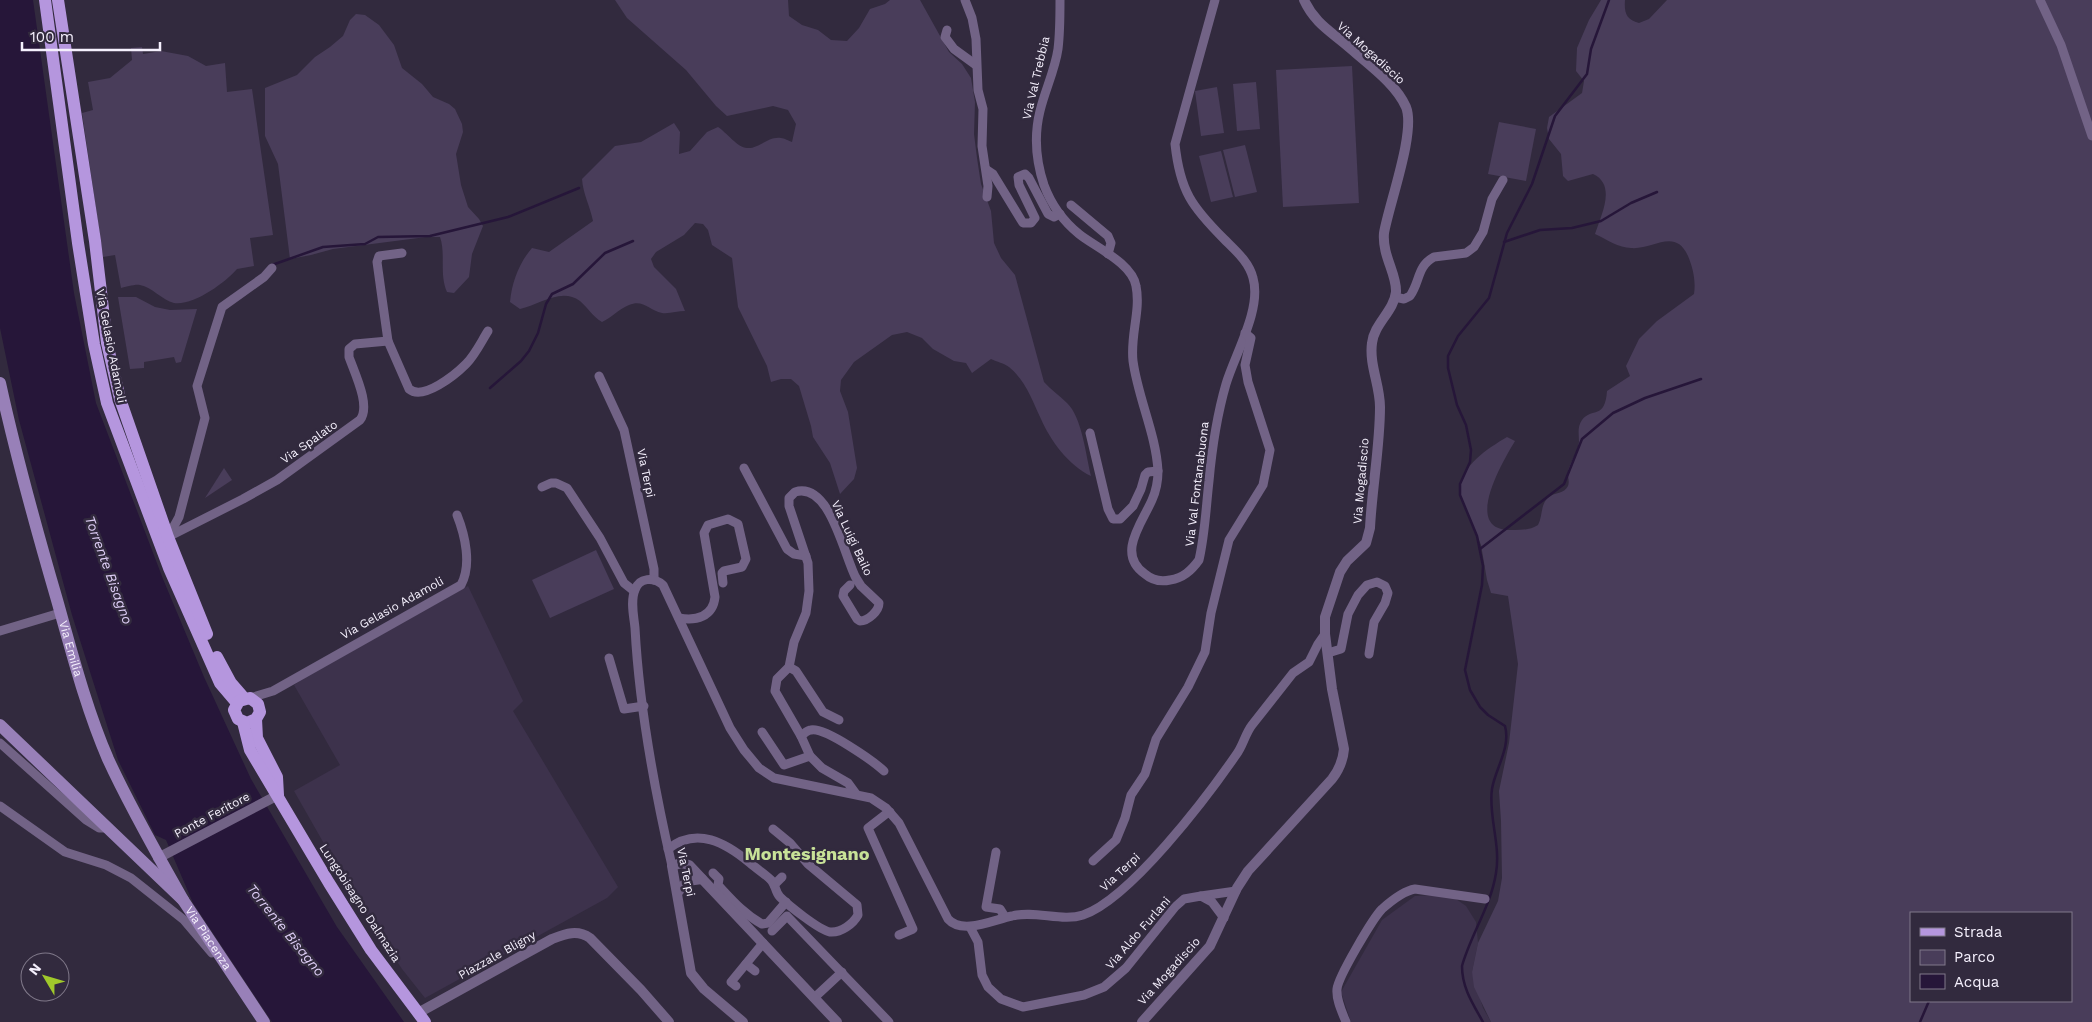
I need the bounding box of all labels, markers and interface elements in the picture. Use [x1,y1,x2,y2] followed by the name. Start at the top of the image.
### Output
[1334,19,1408,87] street label: Via Mogadiscio
[22,20,160,52] scale bar
[30,28,74,46] text: 100 m
[1020,35,1052,121] street label: Via Val Trebbia
[93,288,129,404] street label: Via Gelasio Adamoli
[278,417,340,467] street label: Via Spalato
[1182,420,1212,547] street label: Via Val Fontanabuona
[1350,437,1372,525] street label: Via Mogadiscio
[634,447,658,499] street label: Via Terpi
[828,498,876,578] street label: Via Luigi Bailo
[82,514,136,626] water label: Torrente Bisagno
[338,574,446,642] street label: Via Gelasio Adamoli
[56,619,85,679] street label: Via Emilia
[172,789,252,841] street label: Ponte Feritore
[317,841,404,965] street label: Lungobisagno Dalmazia
[745,843,870,864] district label: Montesignano
[674,846,698,898] street label: Via Terpi
[1097,850,1143,894] street label: Via Terpi
[244,881,328,979] water label: Torrente Bisagno
[1103,894,1173,972] street label: Via Aldo Furlani
[182,904,235,973] street label: Via Piacenza
[1910,912,2072,1002] legend
[1954,923,2003,941] text: Strada
[456,928,539,982] street label: Piazzale Bligny
[1135,934,1203,1008] street label: Via Mogadiscio
[1954,948,1995,966] text: Parco
[20,952,70,1002] north arrow
[25,960,44,978] text: N
[1954,973,2000,991] text: Acqua

